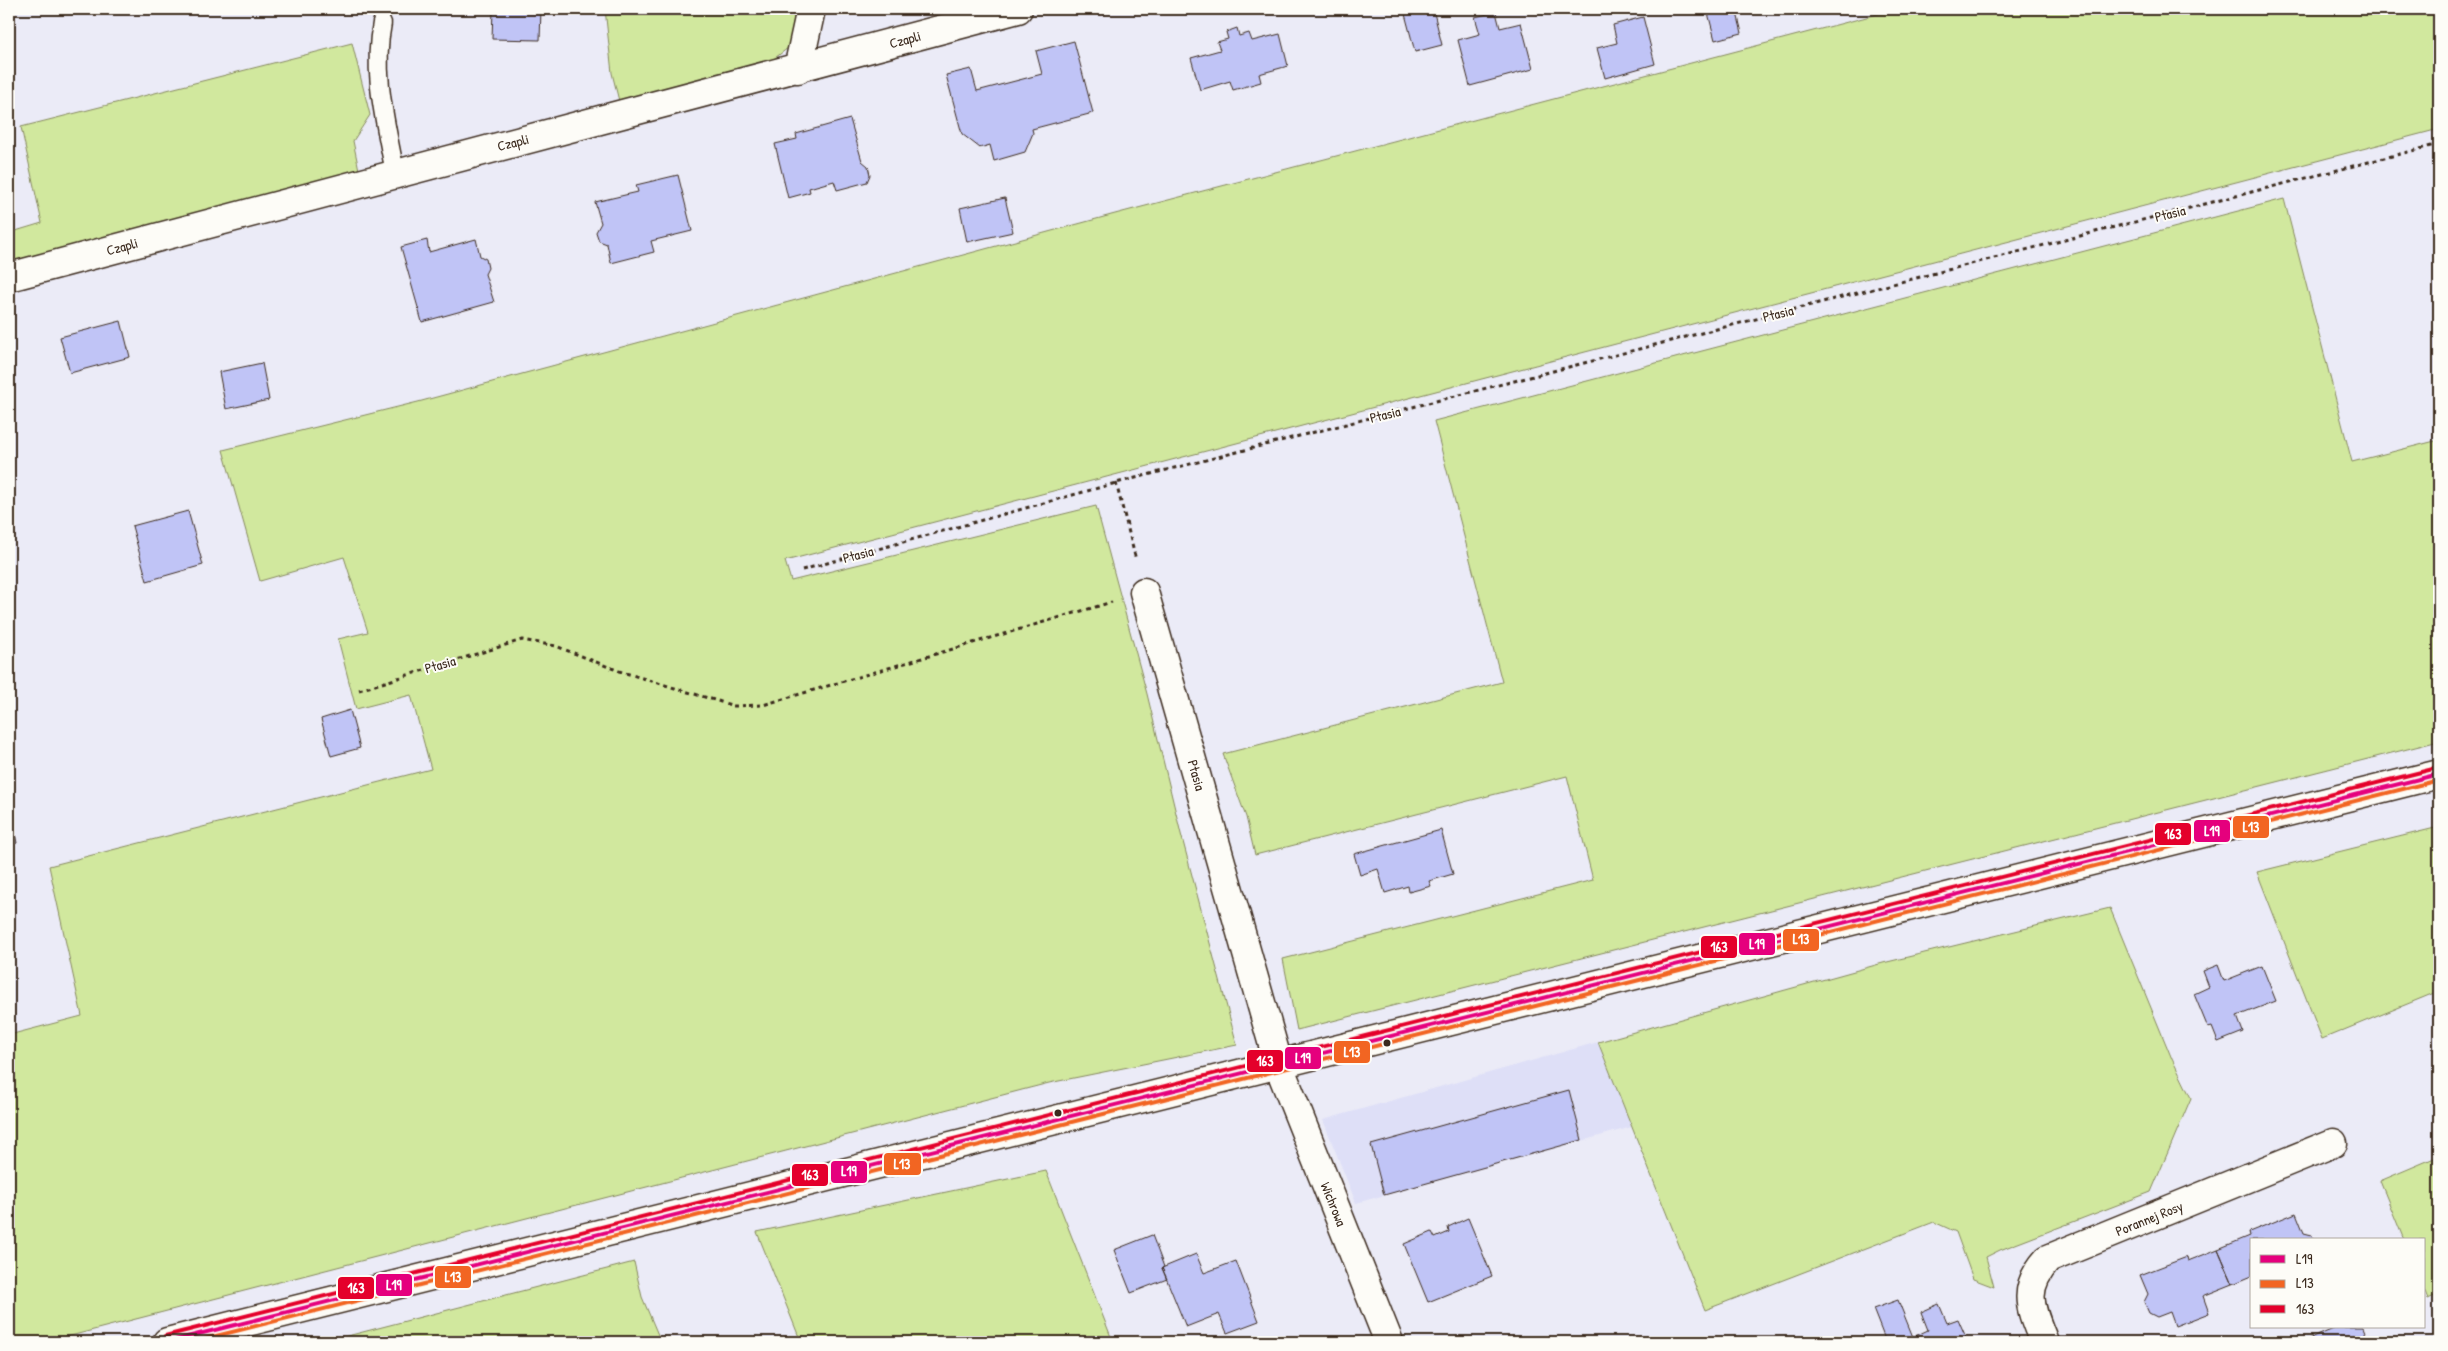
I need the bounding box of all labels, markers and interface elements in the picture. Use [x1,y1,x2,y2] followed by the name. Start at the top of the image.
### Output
[887,26,923,53] street label: Czapli
[495,129,531,156] street label: Czapli
[2153,200,2188,226] street label: Ptasia
[104,233,140,260] street label: Czapli
[1761,300,1796,326] street label: Ptasia
[1368,401,1403,427] street label: Ptasia
[841,541,876,567] street label: Ptasia
[422,650,458,677] street label: Ptasia
[1184,757,1211,793] street label: Ptasia
[2232,815,2270,839] line badge: L13
[2243,817,2260,836] text: L13
[2193,819,2231,843] line badge: L19
[2204,821,2221,840] text: L19
[2154,822,2192,846] line badge: 163
[2165,824,2182,843] text: 163
[1782,928,1820,952] line badge: L13
[1793,929,1810,948] text: L13
[1738,932,1776,956] line badge: L19
[1749,934,1766,953] text: L19
[1700,935,1738,959] line badge: 163
[1711,937,1728,956] text: 163
[1382,1038,1392,1048] unlabelled marker
[1333,1040,1371,1064] line badge: L13
[1344,1042,1361,1061] text: L13
[1284,1046,1322,1070] line badge: L19
[1295,1048,1312,1067] text: L19
[1246,1049,1284,1073] line badge: 163
[1257,1051,1274,1070] text: 163
[1053,1108,1063,1118] unlabelled marker
[883,1152,922,1176] line badge: L13
[894,1154,911,1173] text: L13
[830,1160,868,1184] line badge: L19
[841,1161,858,1180] text: L19
[791,1163,829,1187] line badge: 163
[802,1165,819,1184] text: 163
[1317,1179,1352,1229] street label: Wichrowa
[2112,1196,2186,1241] street label: Porannej Rosy
[2250,1238,2426,1328] legend
[2296,1248,2313,1269] text: L19
[434,1265,472,1289] line badge: L13
[445,1267,462,1286] text: L13
[2296,1272,2314,1293] text: L13
[375,1273,413,1297] line badge: L19
[386,1275,403,1294] text: L19
[337,1276,375,1300] line badge: 163
[348,1278,365,1297] text: 163
[2296,1298,2314,1319] text: 163

